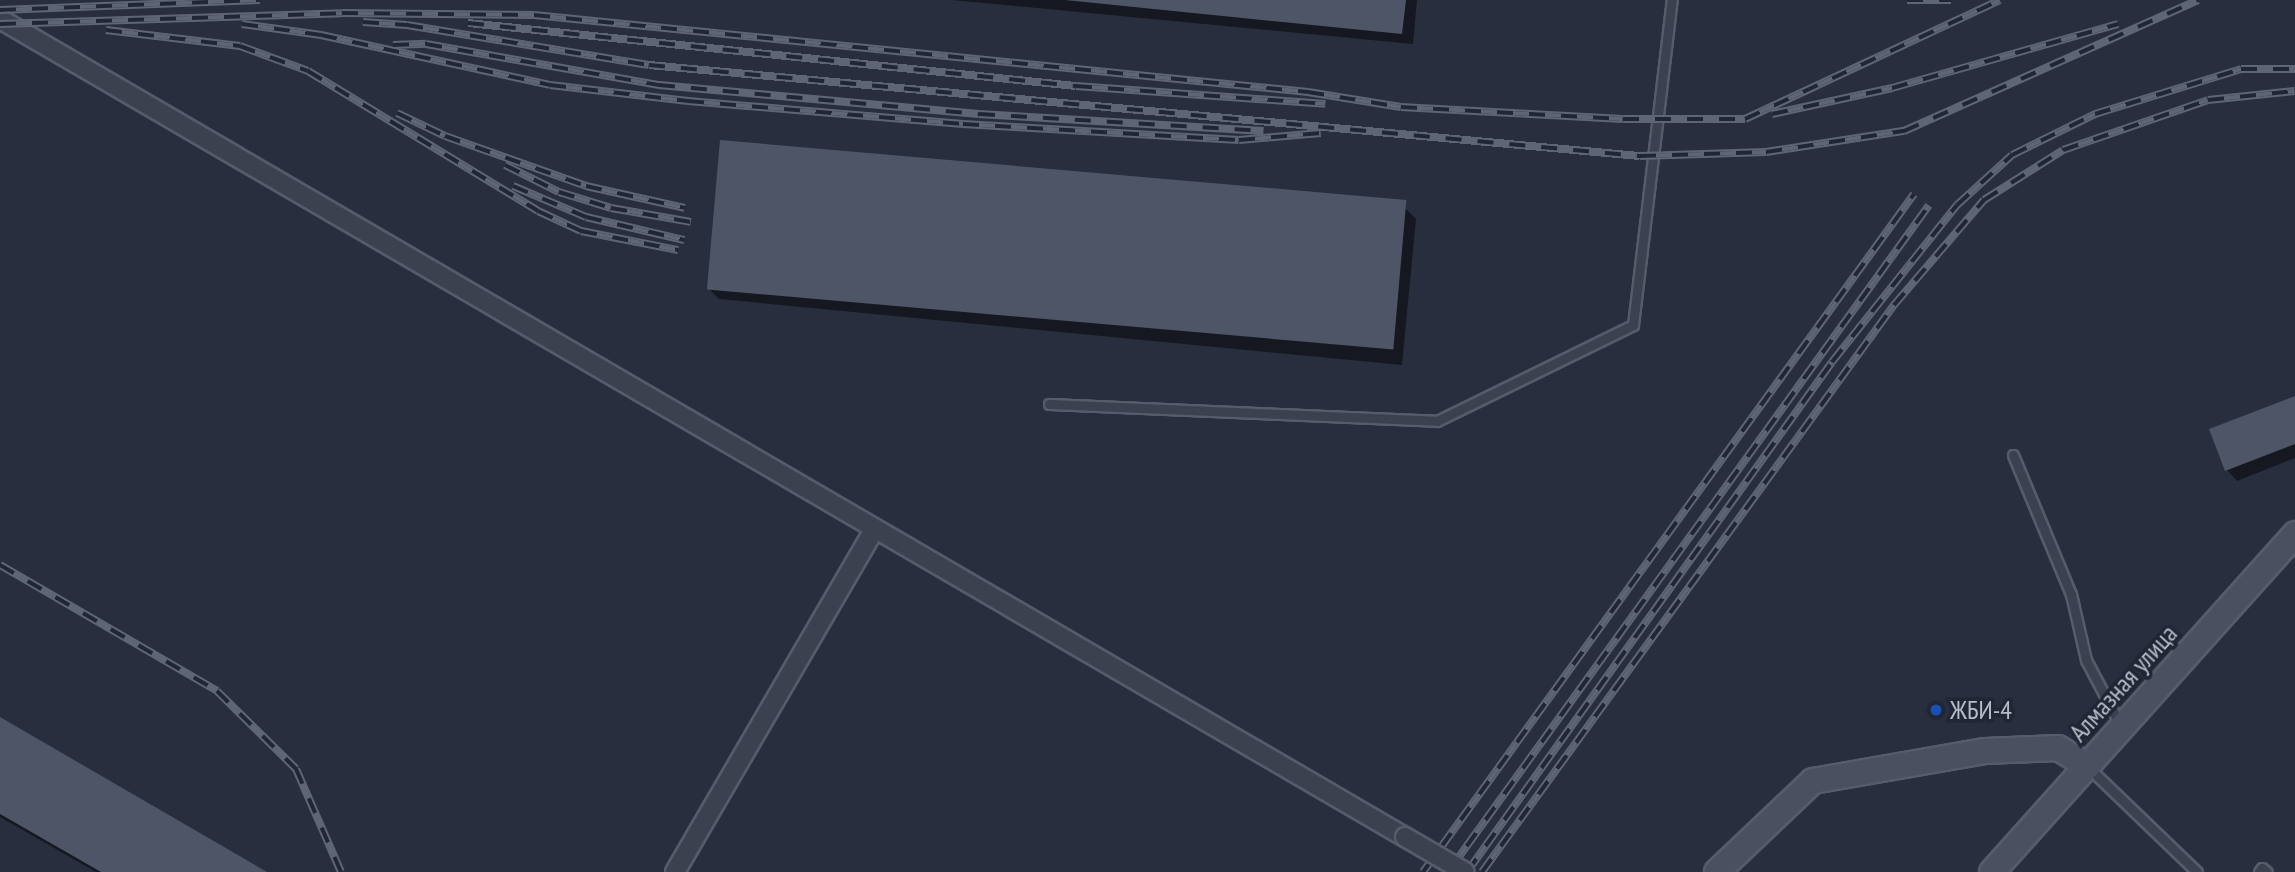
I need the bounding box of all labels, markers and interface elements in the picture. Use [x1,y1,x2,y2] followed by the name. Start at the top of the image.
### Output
[2062,618,2184,748] street label: Алмазная улица
[1950,694,2012,726] place label: ЖБИ-4
[1928,702,1944,718] marker: ЖБИ-4

